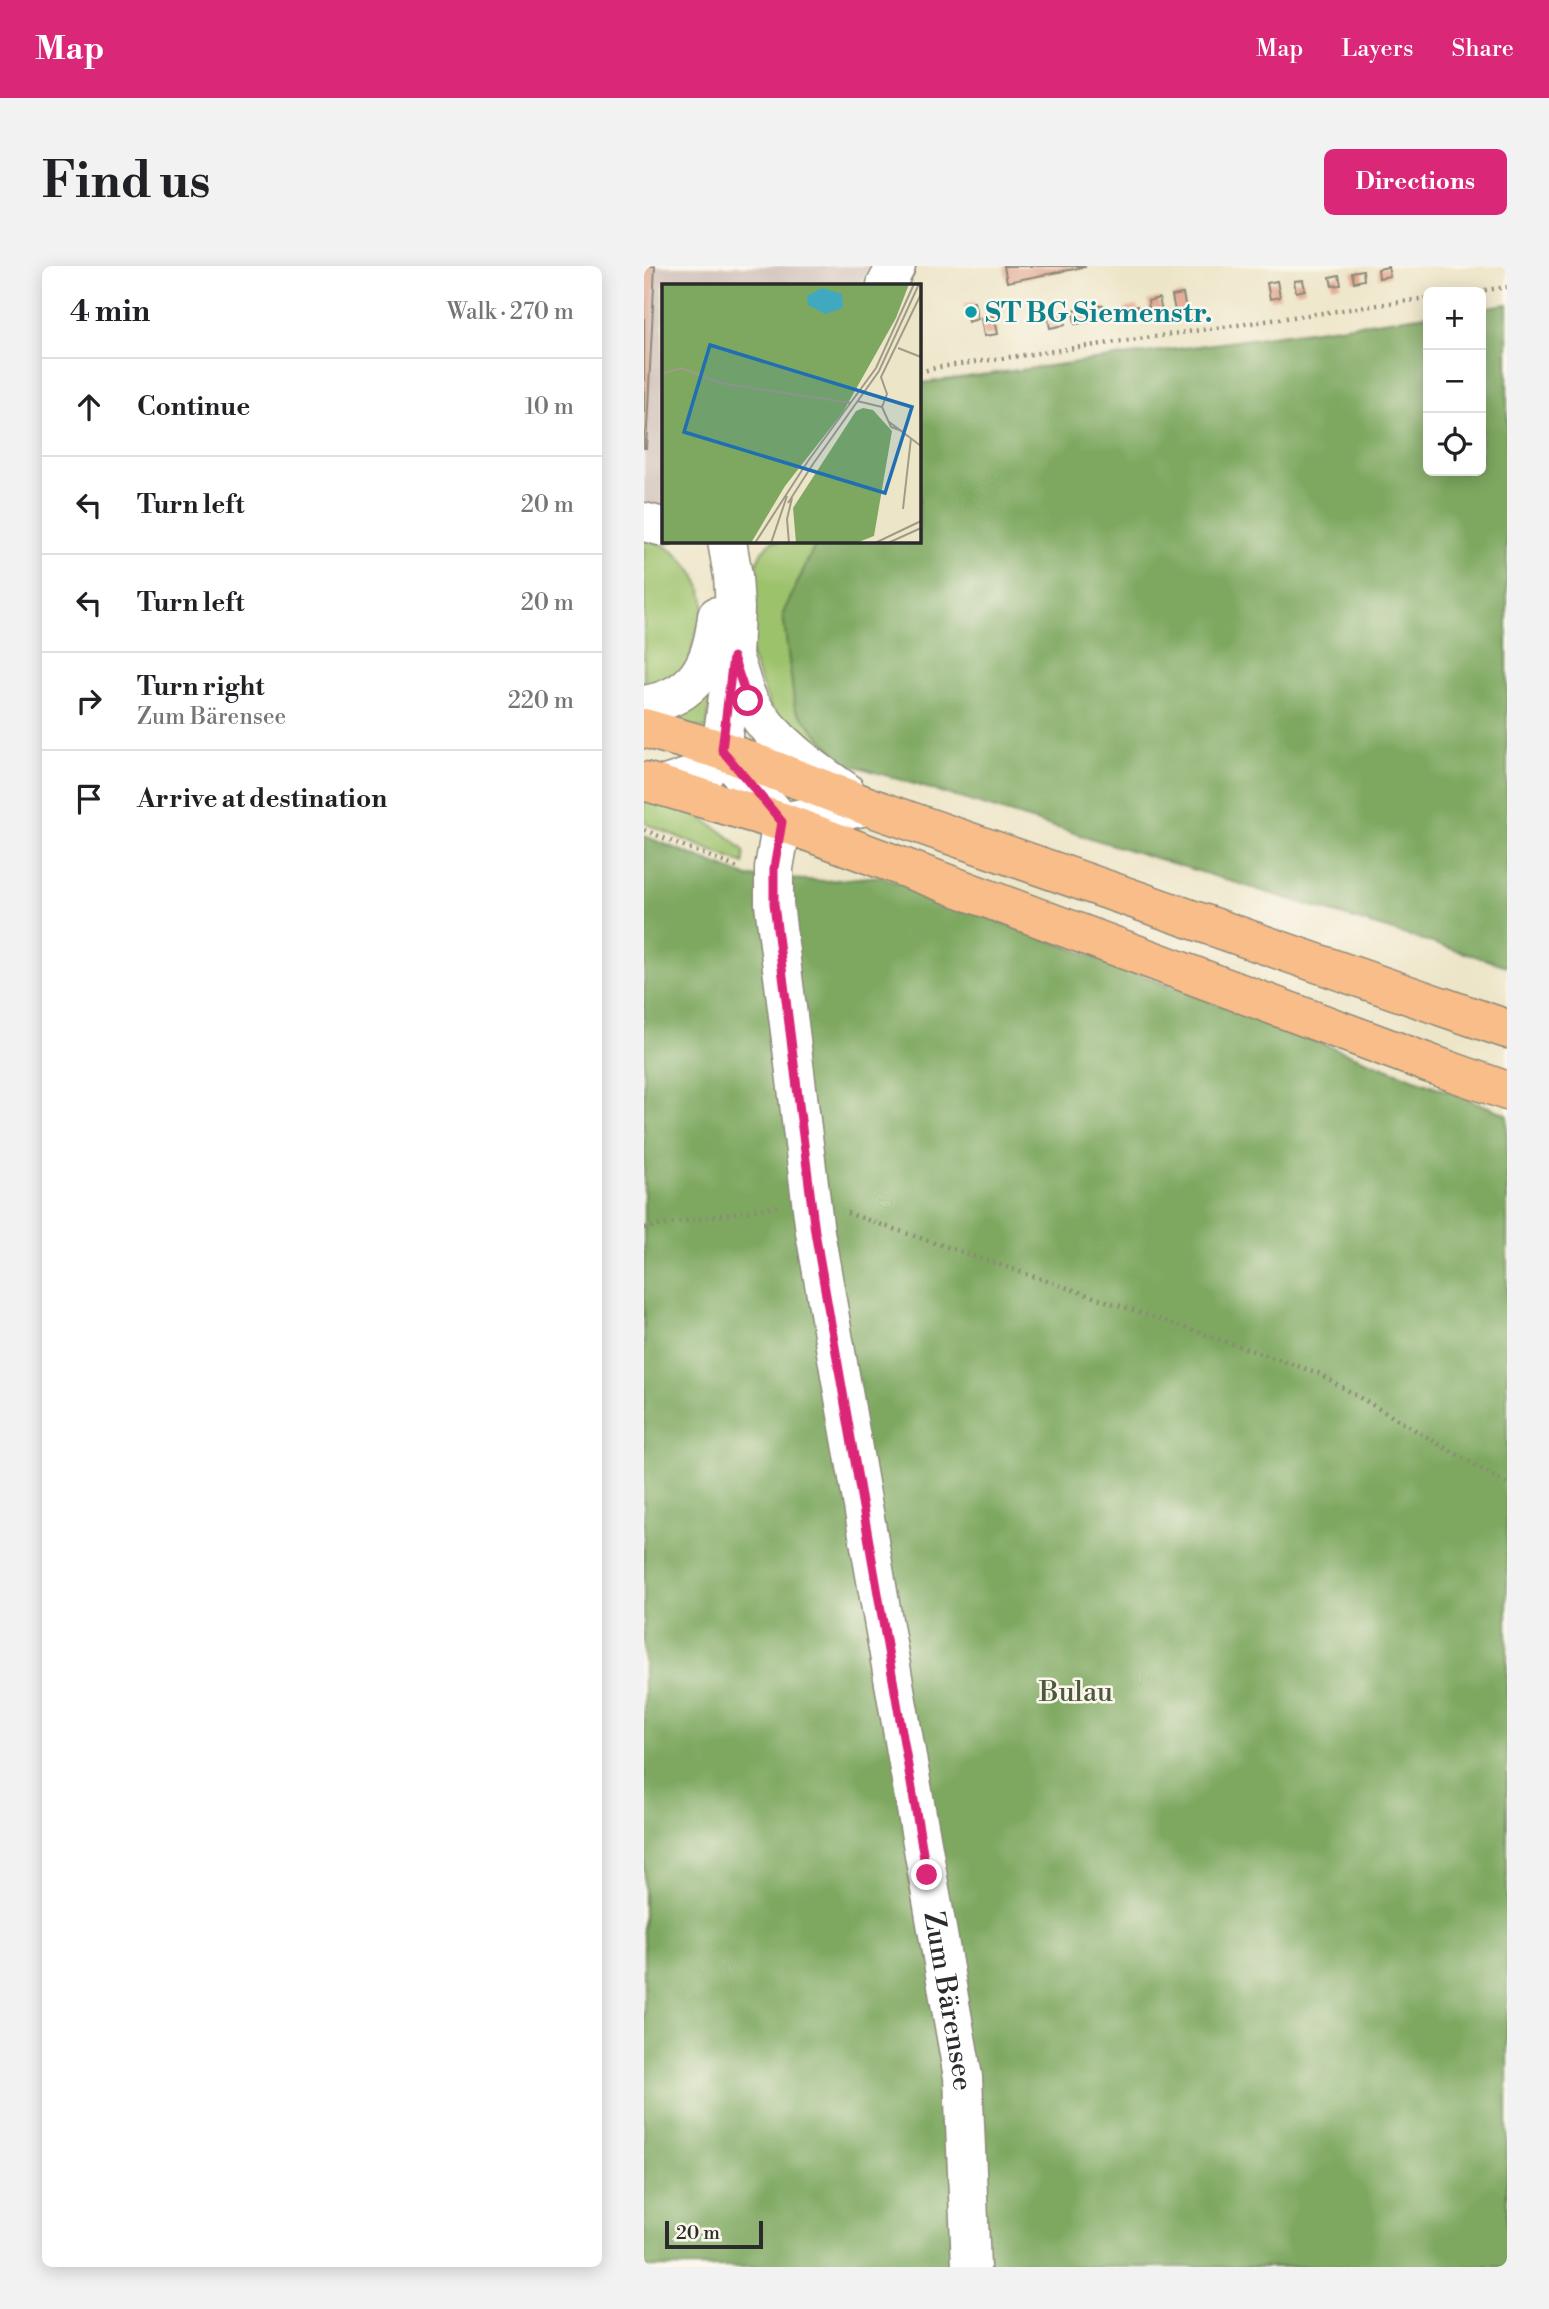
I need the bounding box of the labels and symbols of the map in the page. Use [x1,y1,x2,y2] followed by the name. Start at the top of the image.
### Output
[662,284,920,542] inset map
[985,296,1212,331] place label: ST BG Siemenstr.
[963,304,979,320] marker: ST BG Siemenstr.
[732,685,763,716] route start
[1038,1675,1113,1710] park label: Bulau
[911,1859,942,1890] route end
[915,1909,980,2092] street label: Zum Bärensee
[665,2218,763,2250] scale bar

